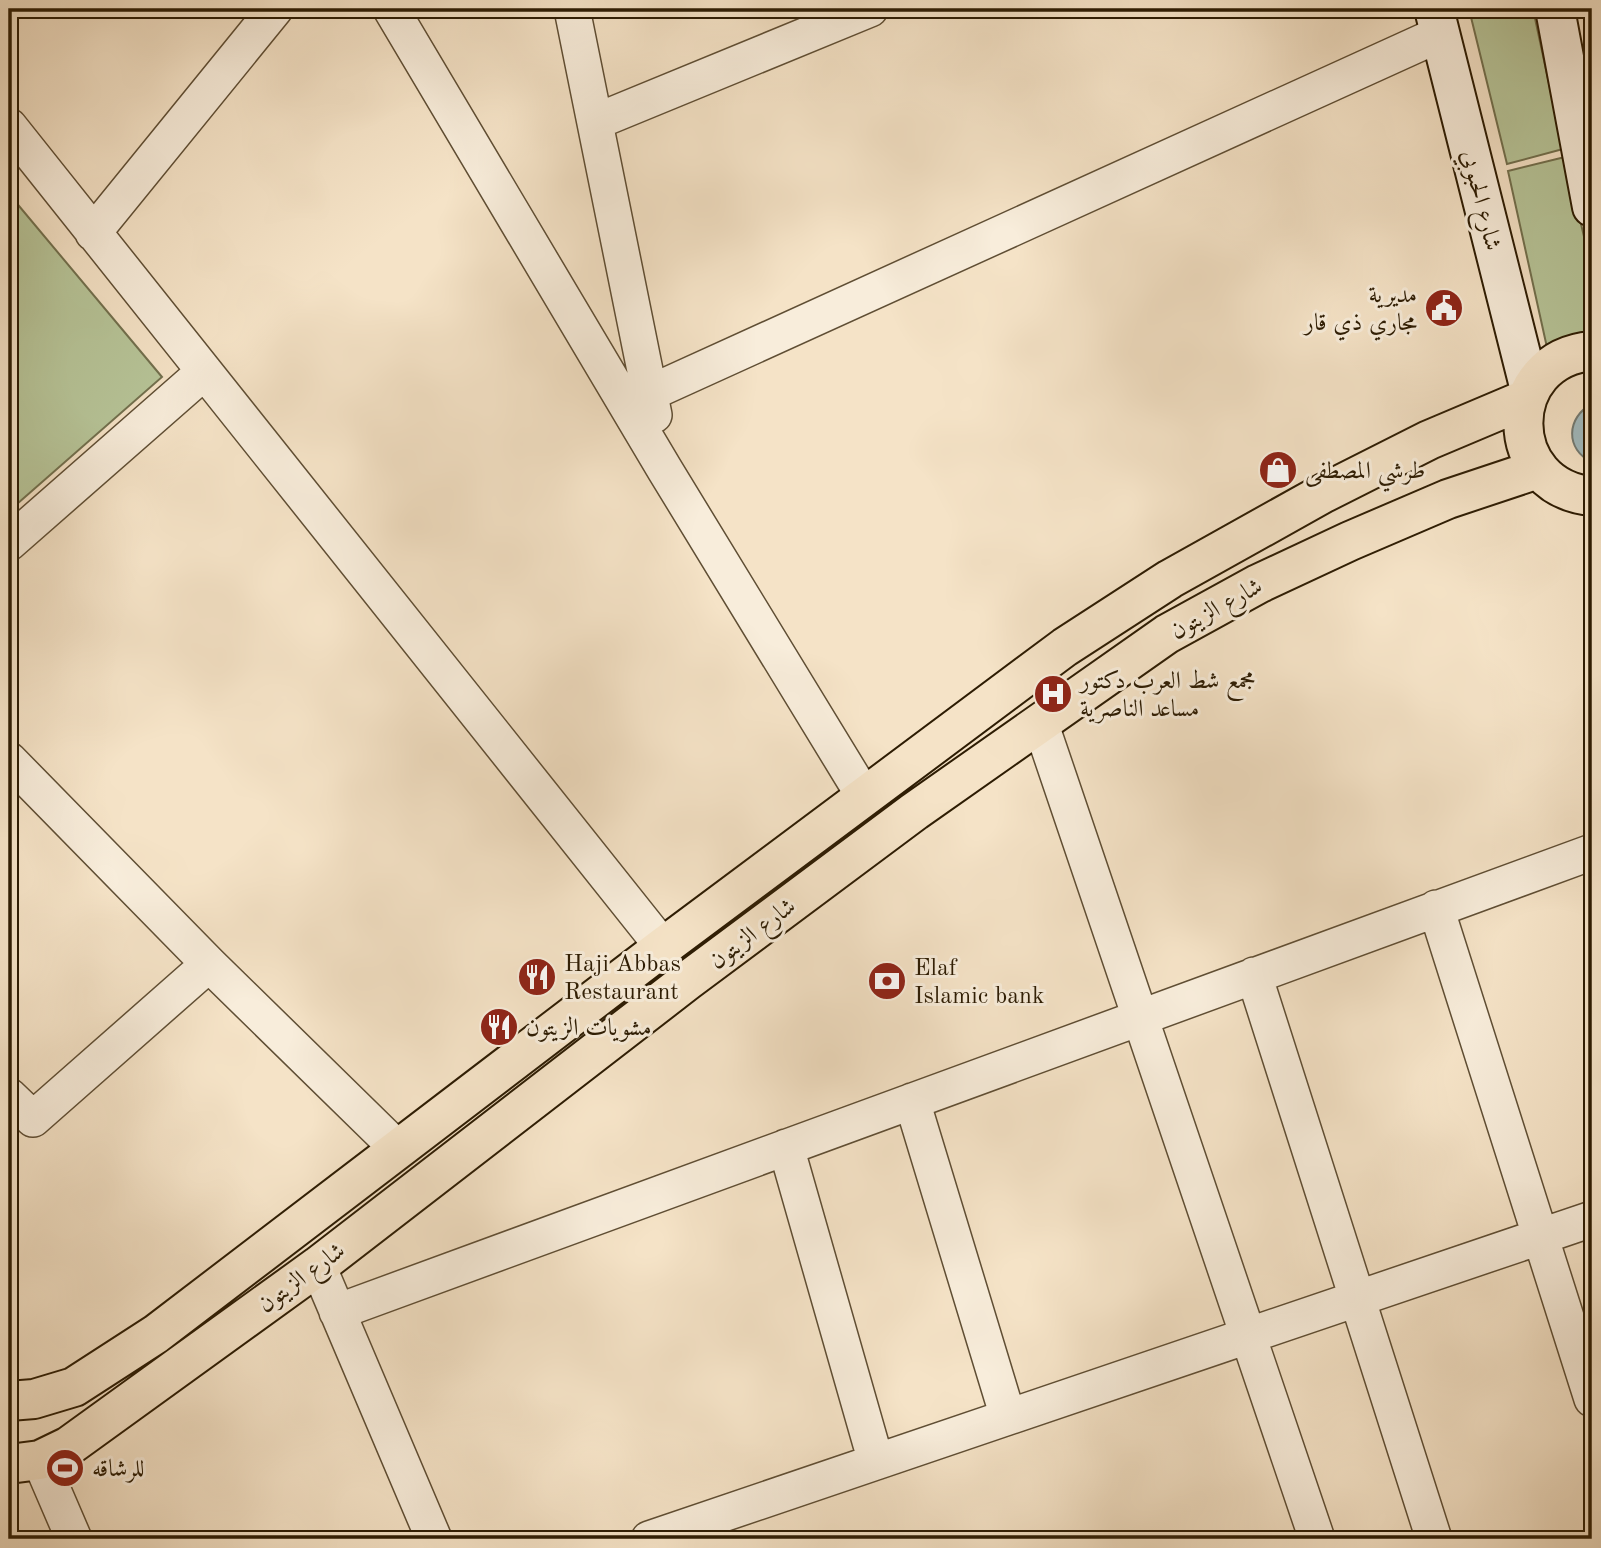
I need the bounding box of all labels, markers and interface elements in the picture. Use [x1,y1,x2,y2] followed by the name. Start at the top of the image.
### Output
[1450,148,1504,255] street label: شارع الحبوبي
[1302,284,1417,341] place label: مديرية مجاري ذي قار
[1423,287,1465,329] public building icon: مديرية مجاري ذي قار
[1257,449,1299,491] shop icon: طرشي المصطفى
[1305,460,1425,492] place label: طرشي المصطفى
[1167,574,1270,650] street label: شارع الزيتون
[1078,669,1255,724] place label: مجمع شط العرب دكتور مساعد الناصرية
[1032,673,1074,715] hospital icon: مجمع شط العرب دكتور مساعد الناصرية
[705,894,804,979] street label: شارع الزيتون
[564,953,681,1005] place label: Haji Abbas Restaurant
[516,956,558,998] restaurant icon: Haji Abbas Restaurant
[914,957,1045,1009] place label: Elaf Islamic bank
[866,960,908,1002] bank icon: Elaf Islamic bank
[478,1006,520,1048] restaurant icon: مشويات الزيتون
[526,1016,652,1042] place label: مشويات الزيتون
[254,1238,354,1323] street label: شارع الزيتون
[44,1447,86,1489] sports icon: للرشاقه
[92,1458,145,1483] place label: للرشاقه

